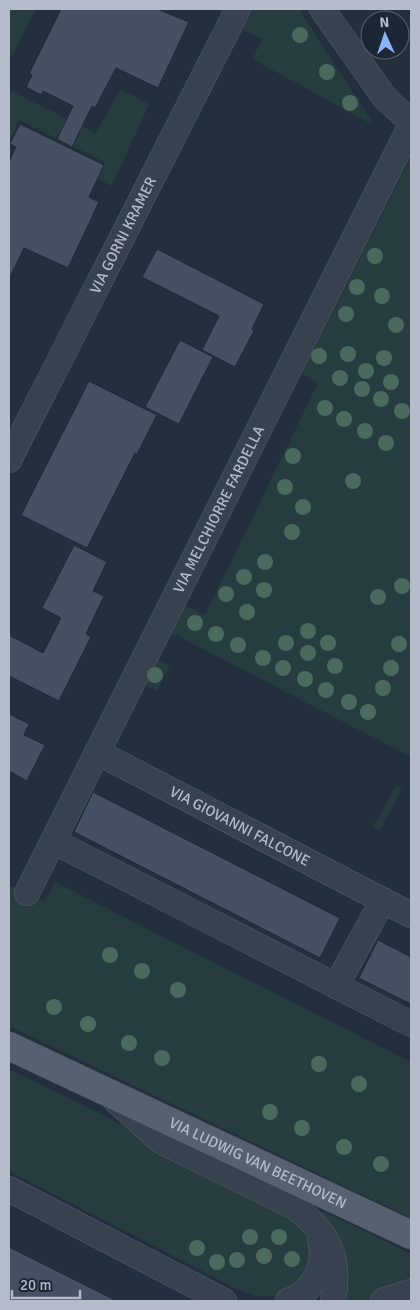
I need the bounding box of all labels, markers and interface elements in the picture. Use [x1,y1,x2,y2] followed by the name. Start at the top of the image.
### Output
[360,10,410,60] north arrow
[379,14,390,31] text: N
[86,174,160,297] street label: VIA GORNI KRAMER
[169,423,268,596] street label: VIA MELCHIORRE FARDELLA
[167,782,313,870] street label: VIA GIOVANNI FALCONE
[166,1114,349,1212] street label: VIA LUDWIG VAN BEETHOVEN
[12,1268,80,1300] scale bar
[20,1276,51,1294] text: 20 m

